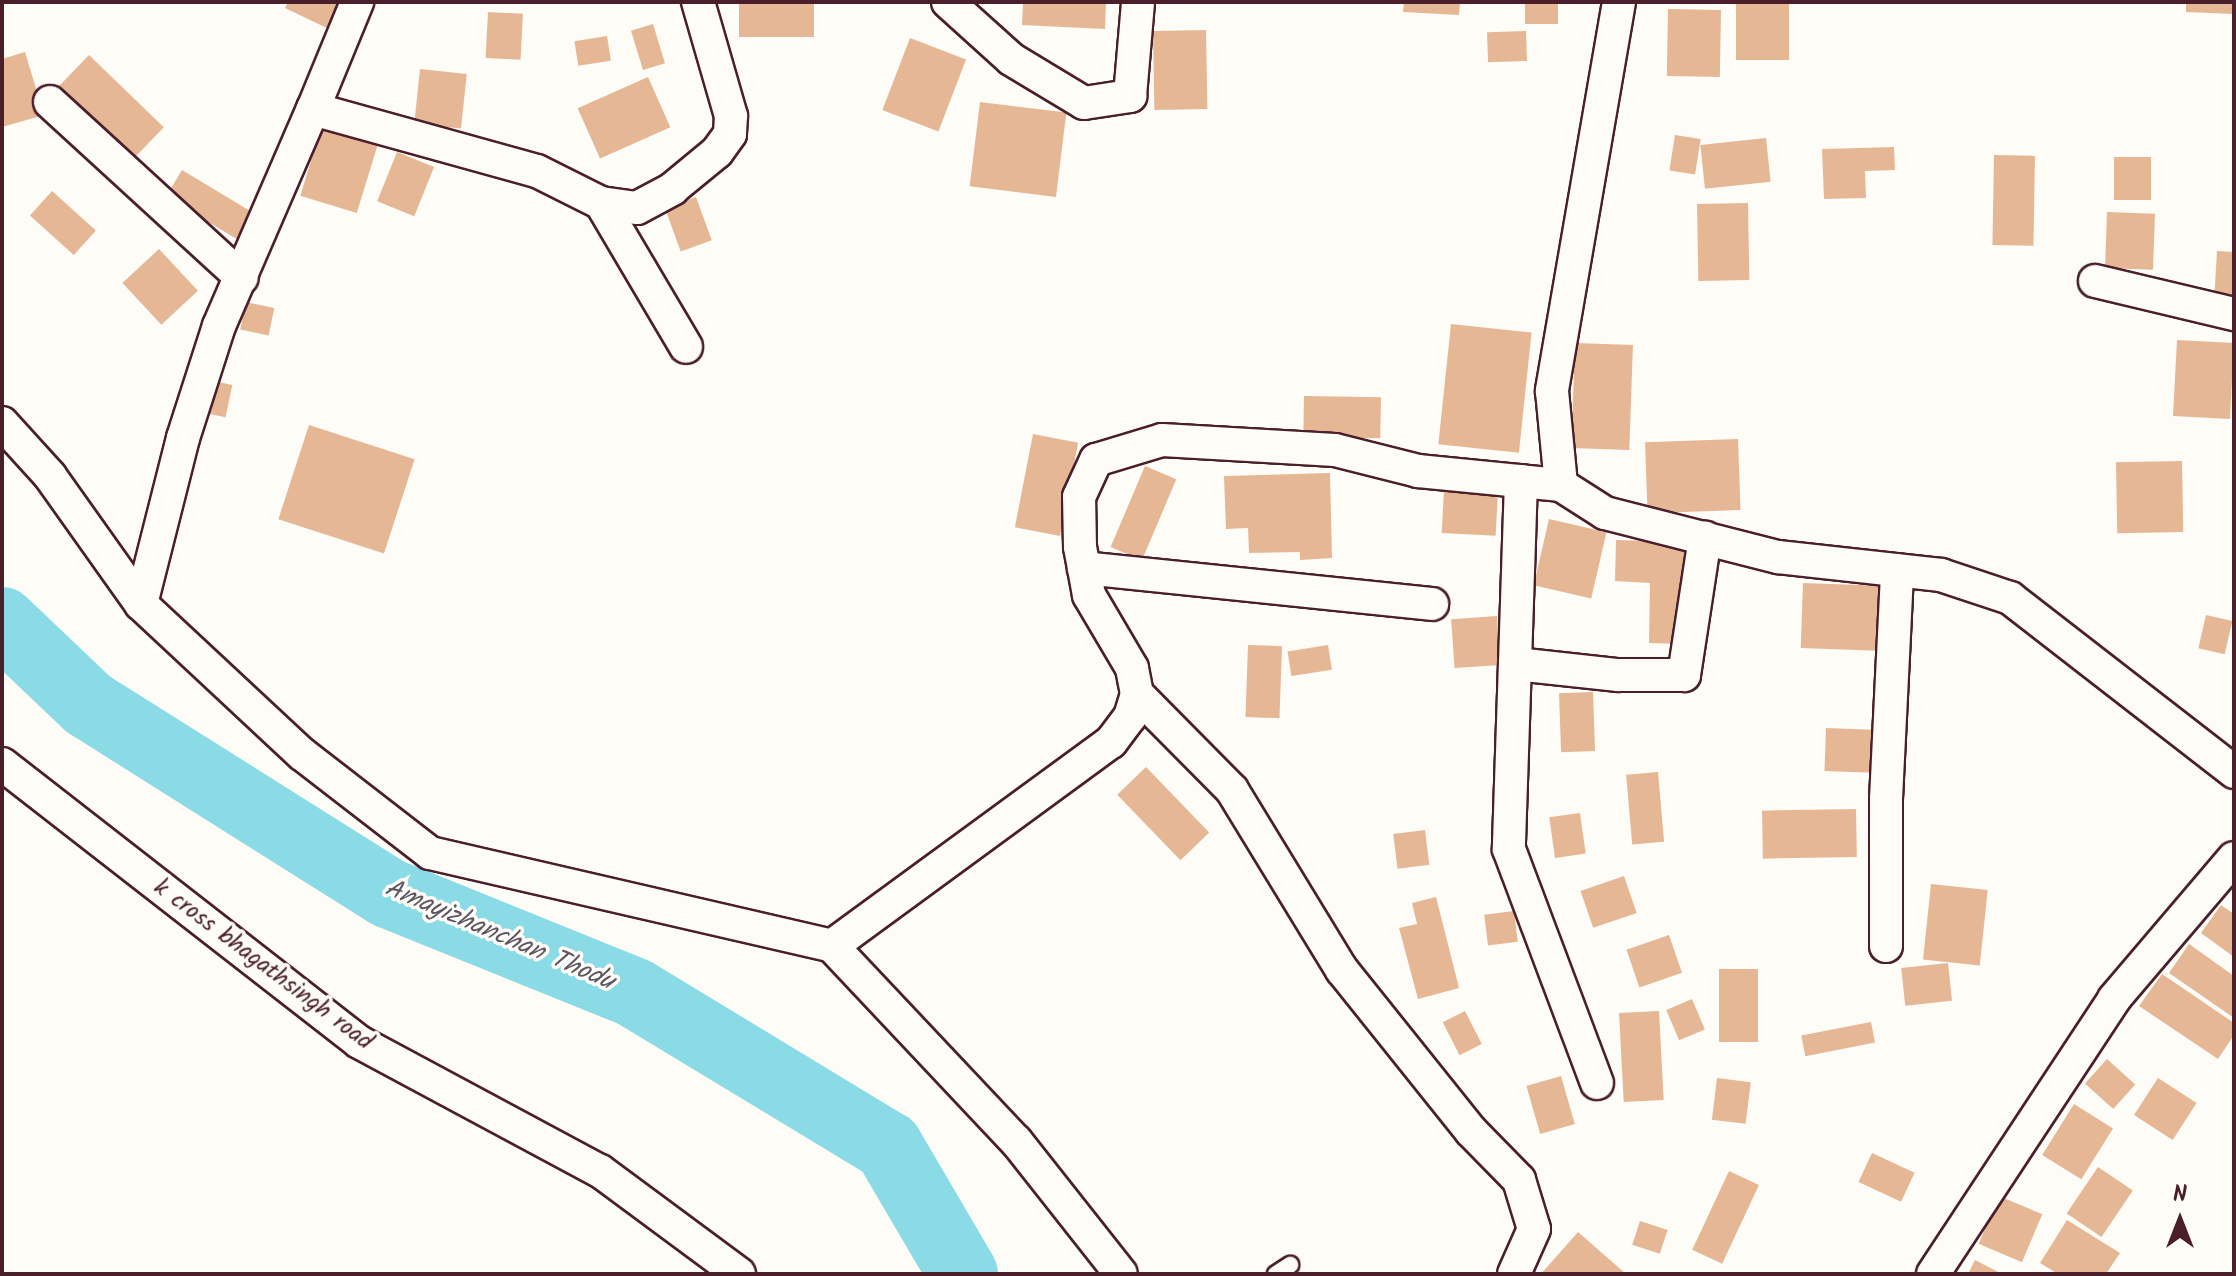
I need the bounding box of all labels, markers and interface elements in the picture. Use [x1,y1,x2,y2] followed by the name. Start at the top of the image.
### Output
[148,873,378,1057] street label: k cross bhagathsingh road
[380,874,618,998] water label: Amayizhanchan Thodu
[2173,1178,2187,1213] text: N
[2140,1180,2220,1260] north arrow

